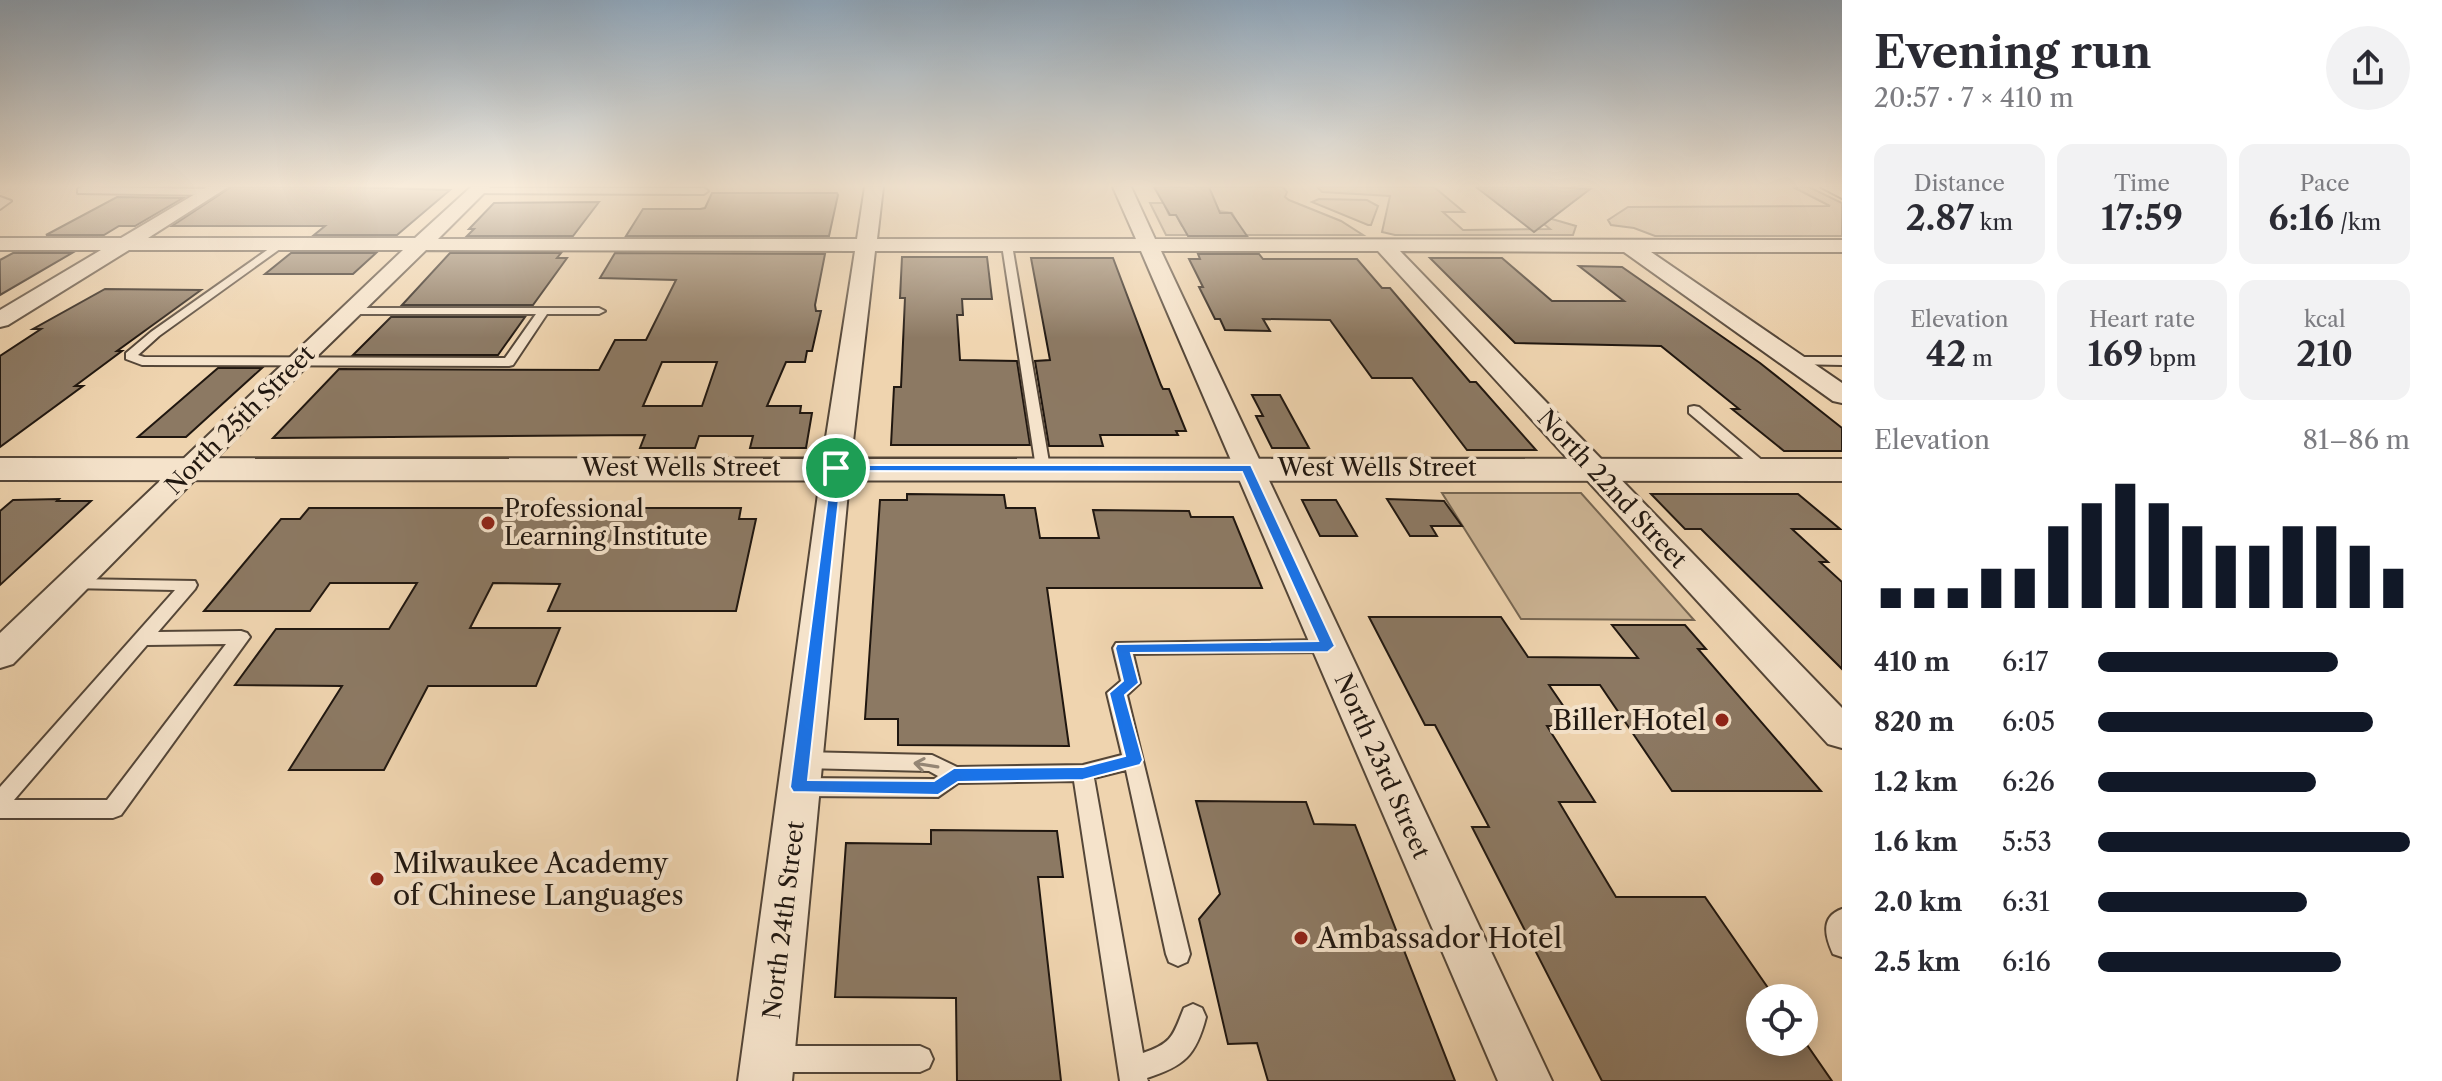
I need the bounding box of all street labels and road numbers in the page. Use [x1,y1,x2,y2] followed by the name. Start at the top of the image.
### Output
[159,339,321,500] street label: North 25th Street
[1532,404,1693,574] street label: North 22nd Street
[581,453,781,482] street label: West Wells Street
[1277,453,1477,482] street label: West Wells Street
[1329,669,1437,863] street label: North 23rd Street
[757,819,810,1021] street label: North 24th Street

